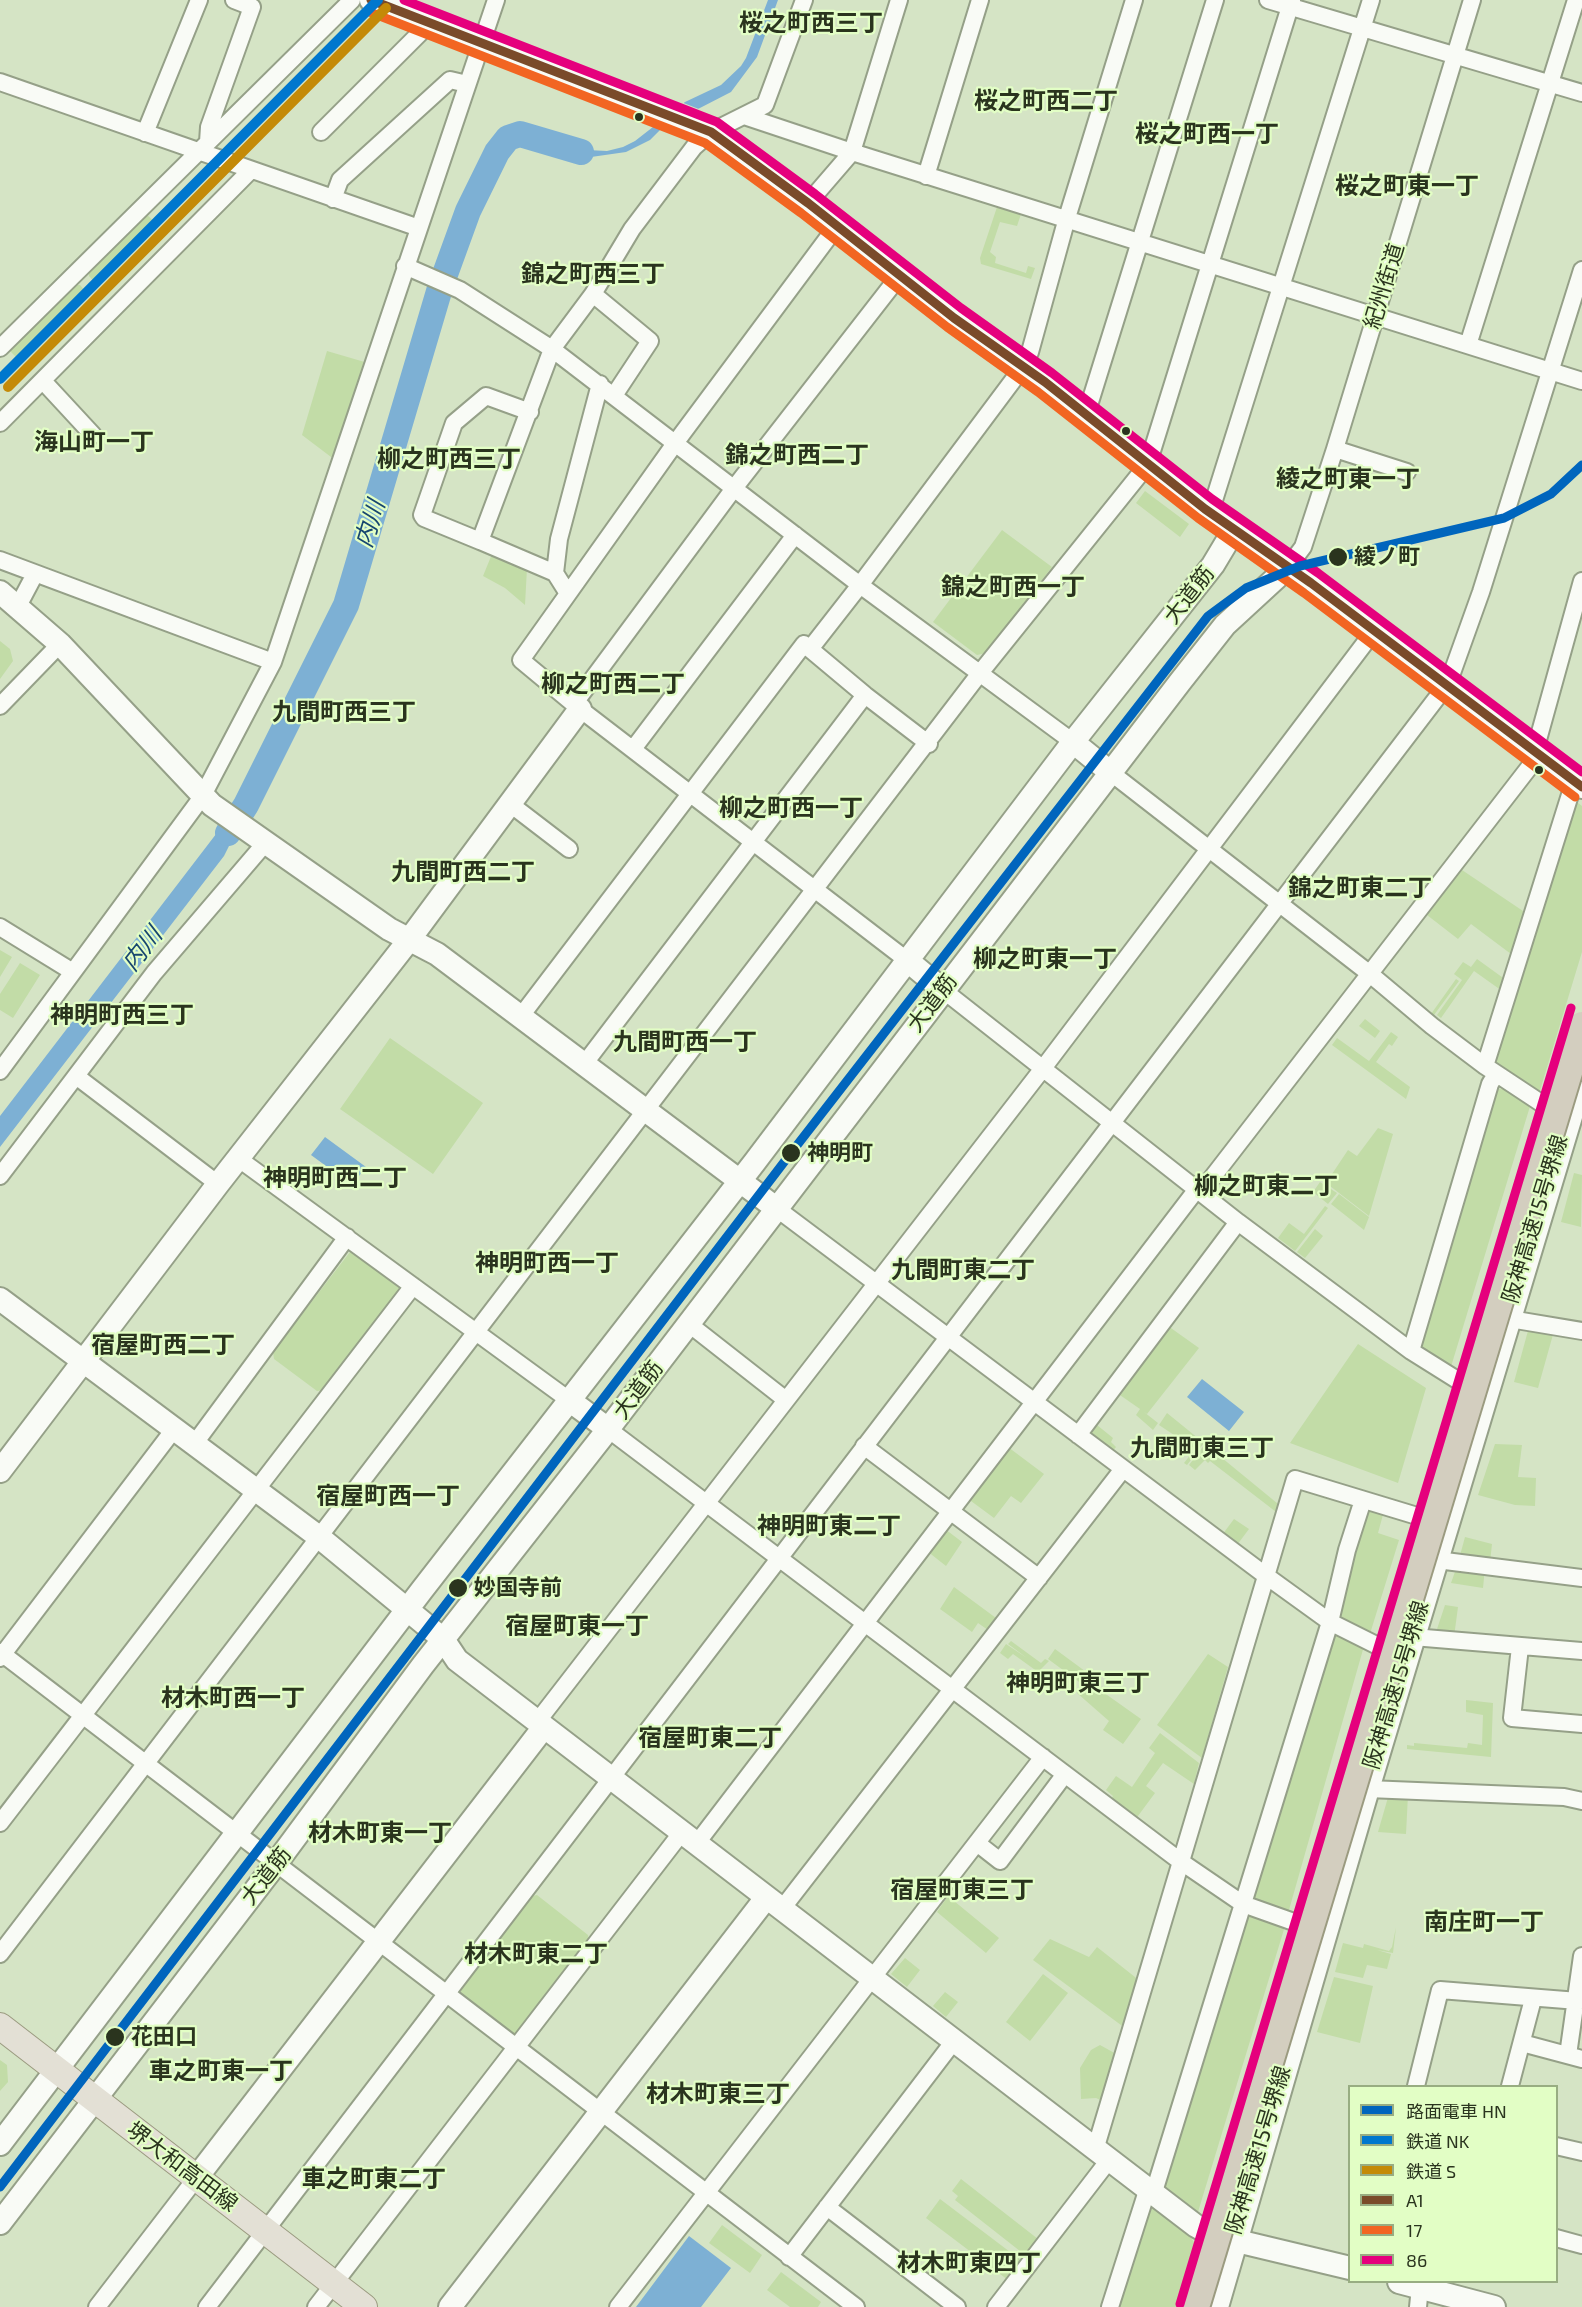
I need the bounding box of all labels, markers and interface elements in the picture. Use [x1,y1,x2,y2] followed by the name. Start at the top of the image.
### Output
[739,9,883,37] district label: 桜之町西三丁
[974,87,1118,115] district label: 桜之町西二丁
[633,111,645,123] unlabelled marker
[1135,120,1279,148] district label: 桜之町西一丁
[1335,172,1479,200] district label: 桜之町東一丁
[1359,240,1409,332] street label: 紀州街道
[521,260,665,288] district label: 錦之町西三丁
[1120,425,1132,437] unlabelled marker
[34,428,154,456] district label: 海山町一丁
[725,441,869,469] district label: 錦之町西二丁
[377,445,521,473] district label: 柳之町西三丁
[1276,465,1420,493] district label: 綾之町東一丁
[349,497,391,551] water label: 内川
[1354,544,1420,570] place label: 綾ノ町
[1327,546,1349,568] marker: 綾ノ町
[1158,561,1220,629] street label: 大道筋
[941,573,1085,601] district label: 錦之町西一丁
[541,670,685,698] district label: 柳之町西二丁
[272,698,416,726] district label: 九間町西三丁
[1533,764,1545,776] unlabelled marker
[719,794,863,822] district label: 柳之町西一丁
[391,858,535,886] district label: 九間町西二丁
[1288,874,1432,902] district label: 錦之町東二丁
[116,921,168,977] water label: 内川
[973,945,1117,973] district label: 柳之町東一丁
[902,969,962,1037] street label: 大道筋
[50,1001,194,1029] district label: 神明町西三丁
[613,1028,757,1056] district label: 九間町西一丁
[1497,1132,1573,1306] street label: 阪神高速15号堺線
[807,1140,873,1166] place label: 神明町
[780,1142,802,1164] marker: 神明町
[263,1164,407,1192] district label: 神明町西二丁
[1194,1172,1338,1200] district label: 柳之町東二丁
[475,1249,619,1277] district label: 神明町西一丁
[891,1256,1035,1284] district label: 九間町東二丁
[91,1331,235,1359] district label: 宿屋町西二丁
[608,1356,668,1424] street label: 大道筋
[1130,1434,1274,1462] district label: 九間町東三丁
[316,1482,460,1510] district label: 宿屋町西一丁
[757,1512,901,1540] district label: 神明町東二丁
[474,1575,562,1601] place label: 妙国寺前
[447,1577,469,1599] marker: 妙国寺前
[1358,1598,1434,1772] street label: 阪神高速15号堺線
[505,1612,649,1640] district label: 宿屋町東一丁
[1006,1669,1150,1697] district label: 神明町東三丁
[161,1684,305,1712] district label: 材木町西一丁
[638,1724,782,1752] district label: 宿屋町東二丁
[308,1819,452,1847] district label: 材木町東一丁
[235,1842,297,1910] street label: 大道筋
[890,1876,1034,1904] district label: 宿屋町東三丁
[1424,1908,1544,1936] district label: 南庄町一丁
[464,1940,608,1968] district label: 材木町東二丁
[131,2024,197,2050] place label: 花田口
[104,2026,126,2048] marker: 花田口
[149,2057,293,2085] district label: 車之町東一丁
[1220,2063,1296,2237] street label: 阪神高速15号堺線
[646,2080,790,2108] district label: 材木町東三丁
[1348,2085,1558,2283] legend
[1406,2100,1507,2122] text: 路面電車 HN
[121,2117,243,2217] street label: 堺大和高田線
[1406,2130,1469,2152] text: 鉄道 NK
[1406,2160,1456,2182] text: 鉄道 S
[302,2165,446,2193] district label: 車之町東二丁
[1406,2189,1424,2211] text: A1
[1406,2219,1422,2241] text: 17
[897,2249,1041,2277] district label: 材木町東四丁
[1406,2249,1427,2271] text: 86

